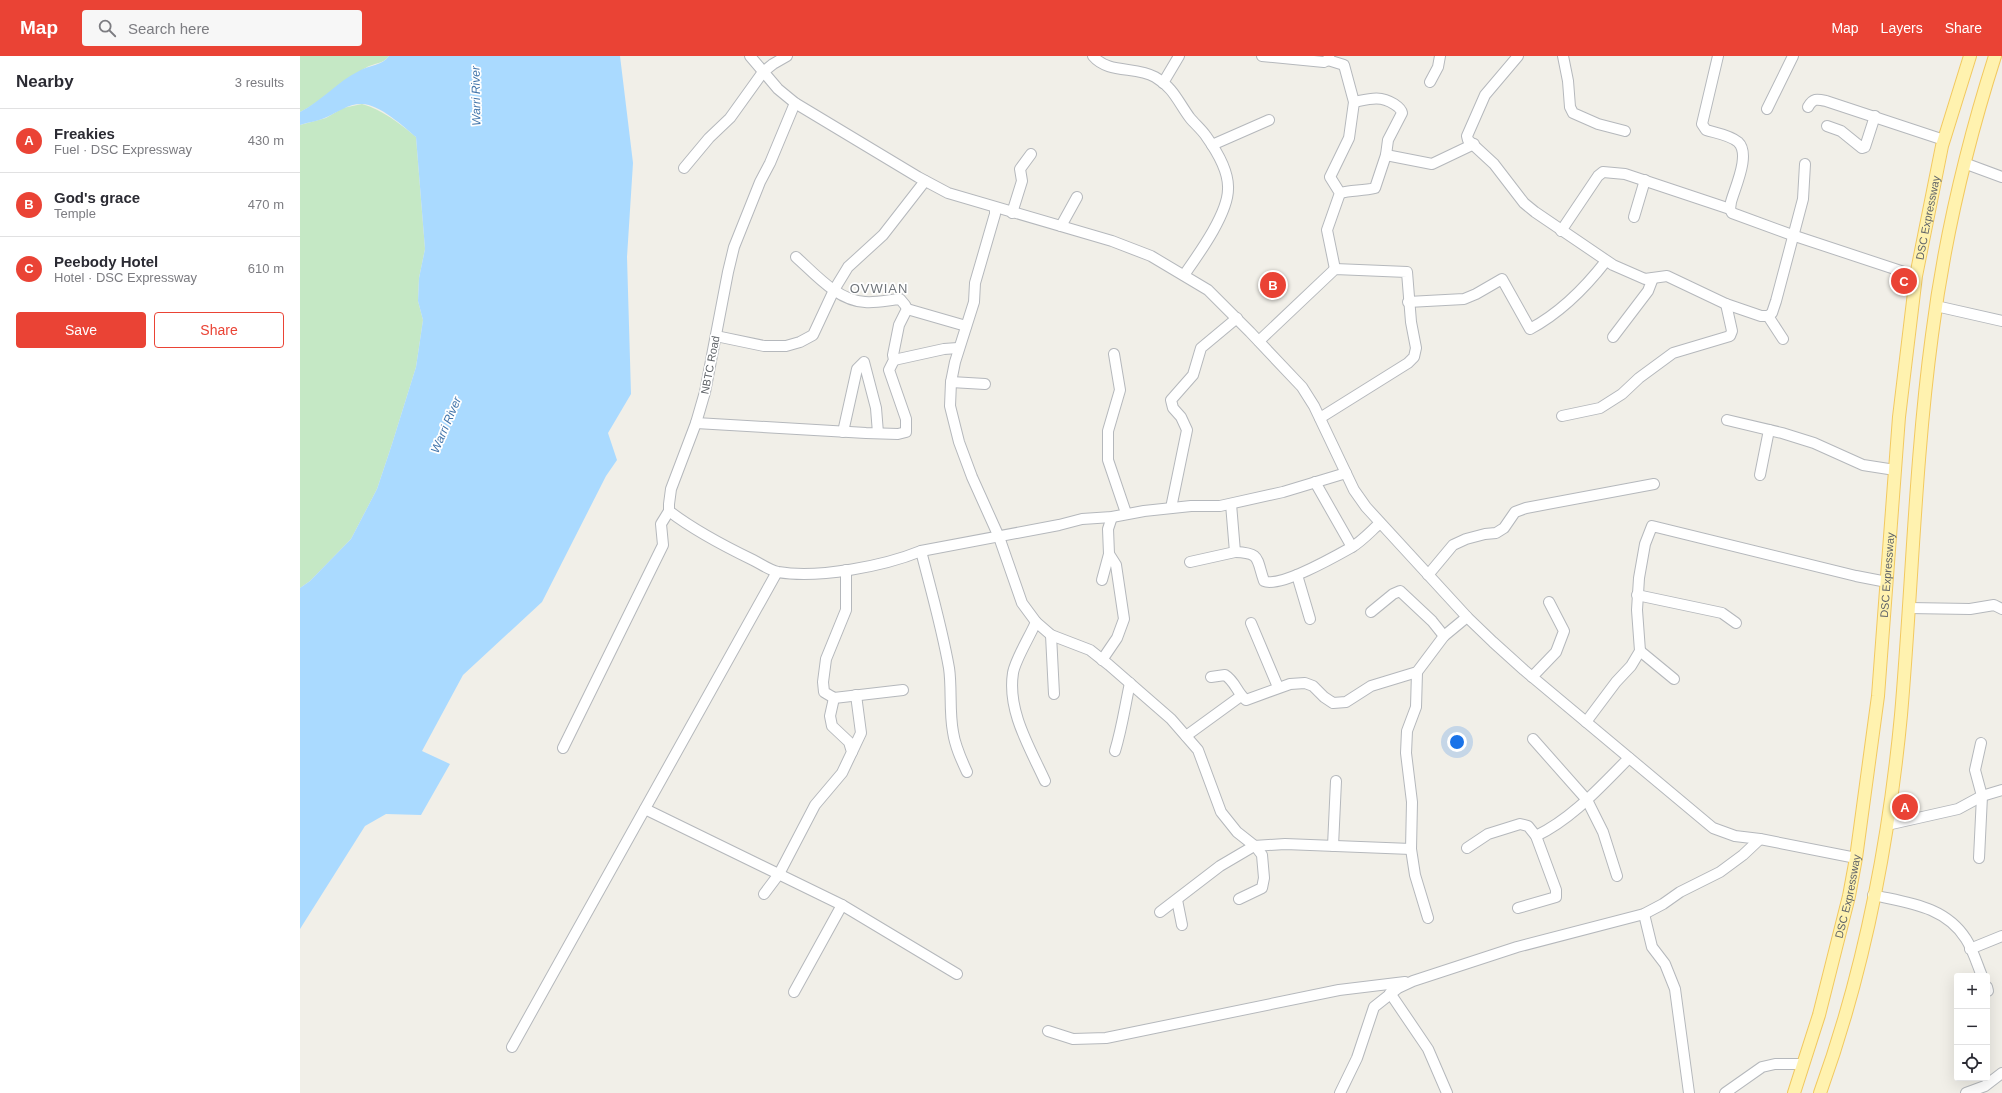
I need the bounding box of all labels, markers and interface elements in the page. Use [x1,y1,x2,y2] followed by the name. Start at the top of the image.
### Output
[82,10,362,46] search box
[20,17,58,38] text: Map
[96,17,118,39] icon: search
[128,20,210,37] text: Search here
[1831,20,1859,36] text: Map
[1881,20,1923,36] text: Layers
[1945,20,1982,36] text: Share
[468,65,484,126] water label: Warri River
[16,72,74,91] text: Nearby
[235,75,284,90] text: 3 results
[54,125,115,142] text: Freakies
[24,133,34,148] text: A
[248,133,284,148] text: 430 m
[54,142,192,157] text: Fuel · DSC Expressway
[1913,174,1942,261] street label: DSC Expressway
[54,189,140,206] text: God's grace
[24,197,34,212] text: B
[248,197,284,212] text: 470 m
[54,206,96,221] text: Temple
[54,253,158,270] text: Peebody Hotel
[24,261,34,276] text: C
[248,261,284,276] text: 610 m
[1891,266,1917,296] pin: C
[54,270,197,285] text: Hotel · DSC Expressway
[1260,270,1286,300] pin: B
[850,281,908,296] district label: OVWIAN
[16,312,146,348] button: Save
[154,312,284,348] button: Share
[698,335,722,395] street label: NBTC Road
[428,394,465,455] water label: Warri River
[1878,531,1896,618] street label: DSC Expressway
[1447,732,1467,752] your location
[1892,792,1918,822] pin: A
[1833,853,1862,940] street label: DSC Expressway
[1954,973,1990,1081] map controls
[1954,973,1990,1009] button: +
[1954,1009,1990,1045] button: −
[1954,1045,1990,1081] button: locate

